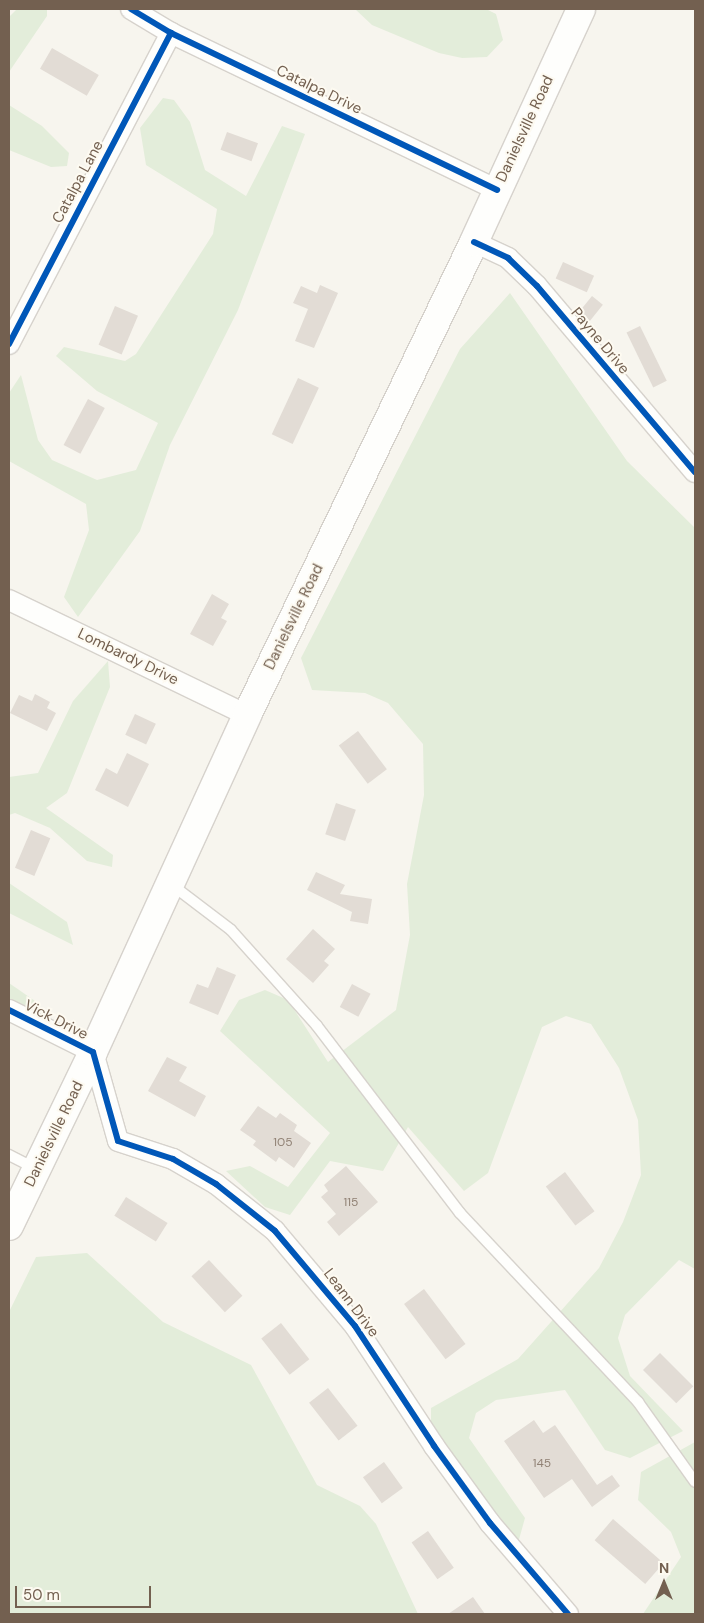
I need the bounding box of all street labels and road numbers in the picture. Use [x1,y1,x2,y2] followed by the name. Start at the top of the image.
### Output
[273,61,365,119] street label: Catalpa Drive
[492,73,558,185] street label: Danielsville Road
[49,138,107,226] street label: Catalpa Lane
[567,304,633,378] street label: Payne Drive
[261,561,327,673] street label: Danielsville Road
[75,625,181,689] street label: Lombardy Drive
[21,996,91,1044] street label: Vick Drive
[21,1078,87,1190] street label: Danielsville Road
[319,1265,383,1341] street label: Leann Drive

